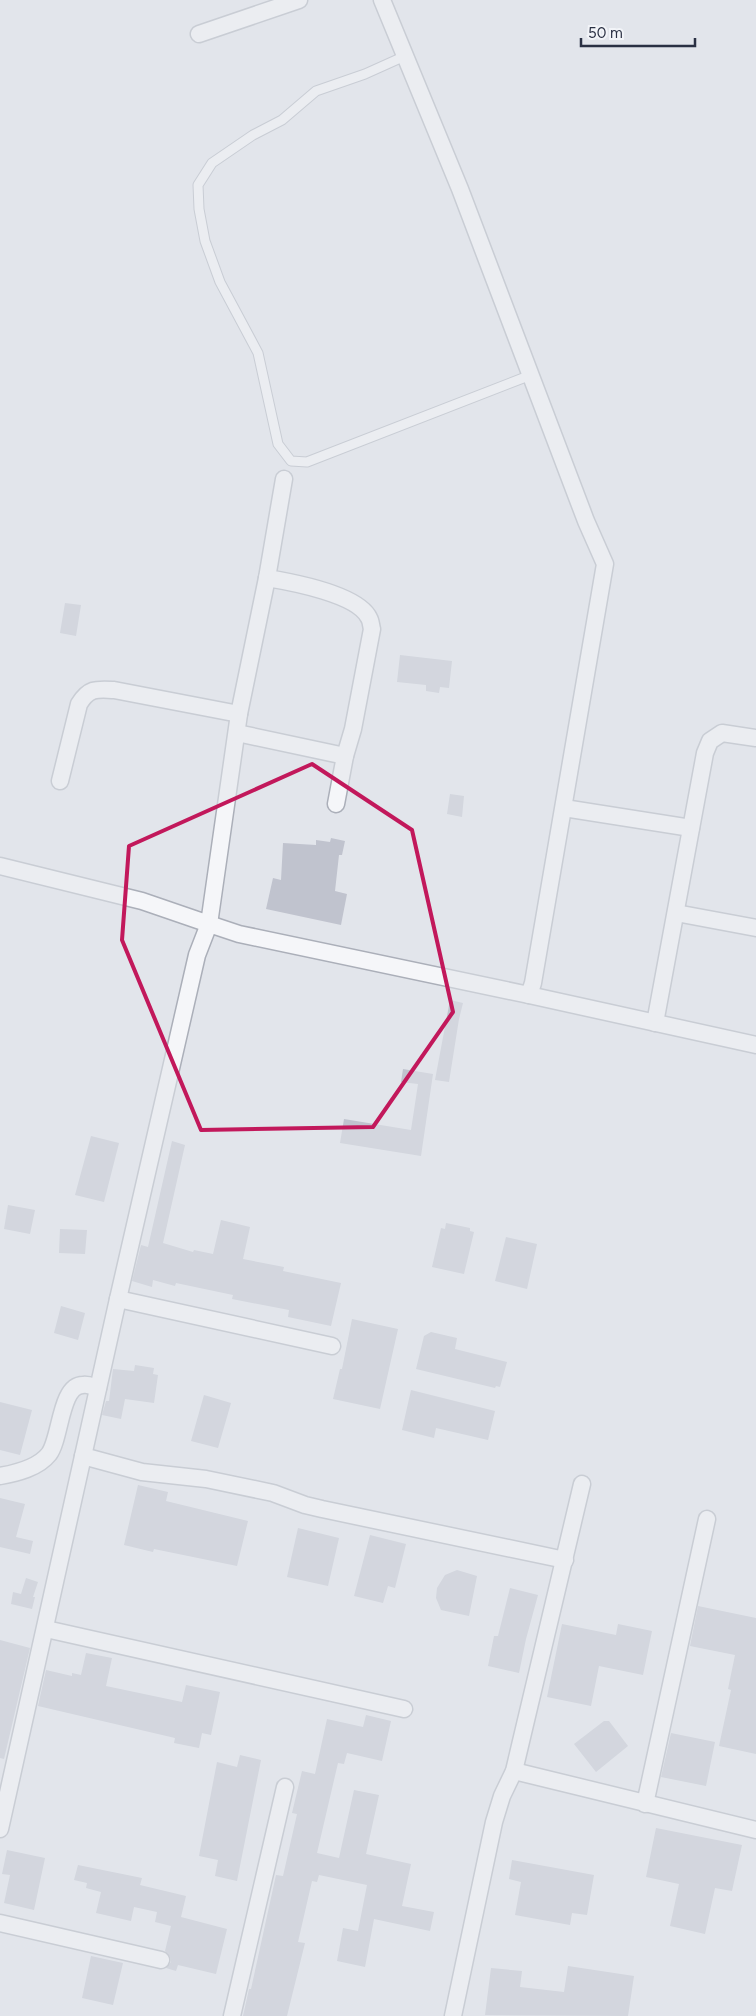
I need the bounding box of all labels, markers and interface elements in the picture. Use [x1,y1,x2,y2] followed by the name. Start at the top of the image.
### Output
[581,15,695,47] scale bar
[588,24,623,42] text: 50 m

